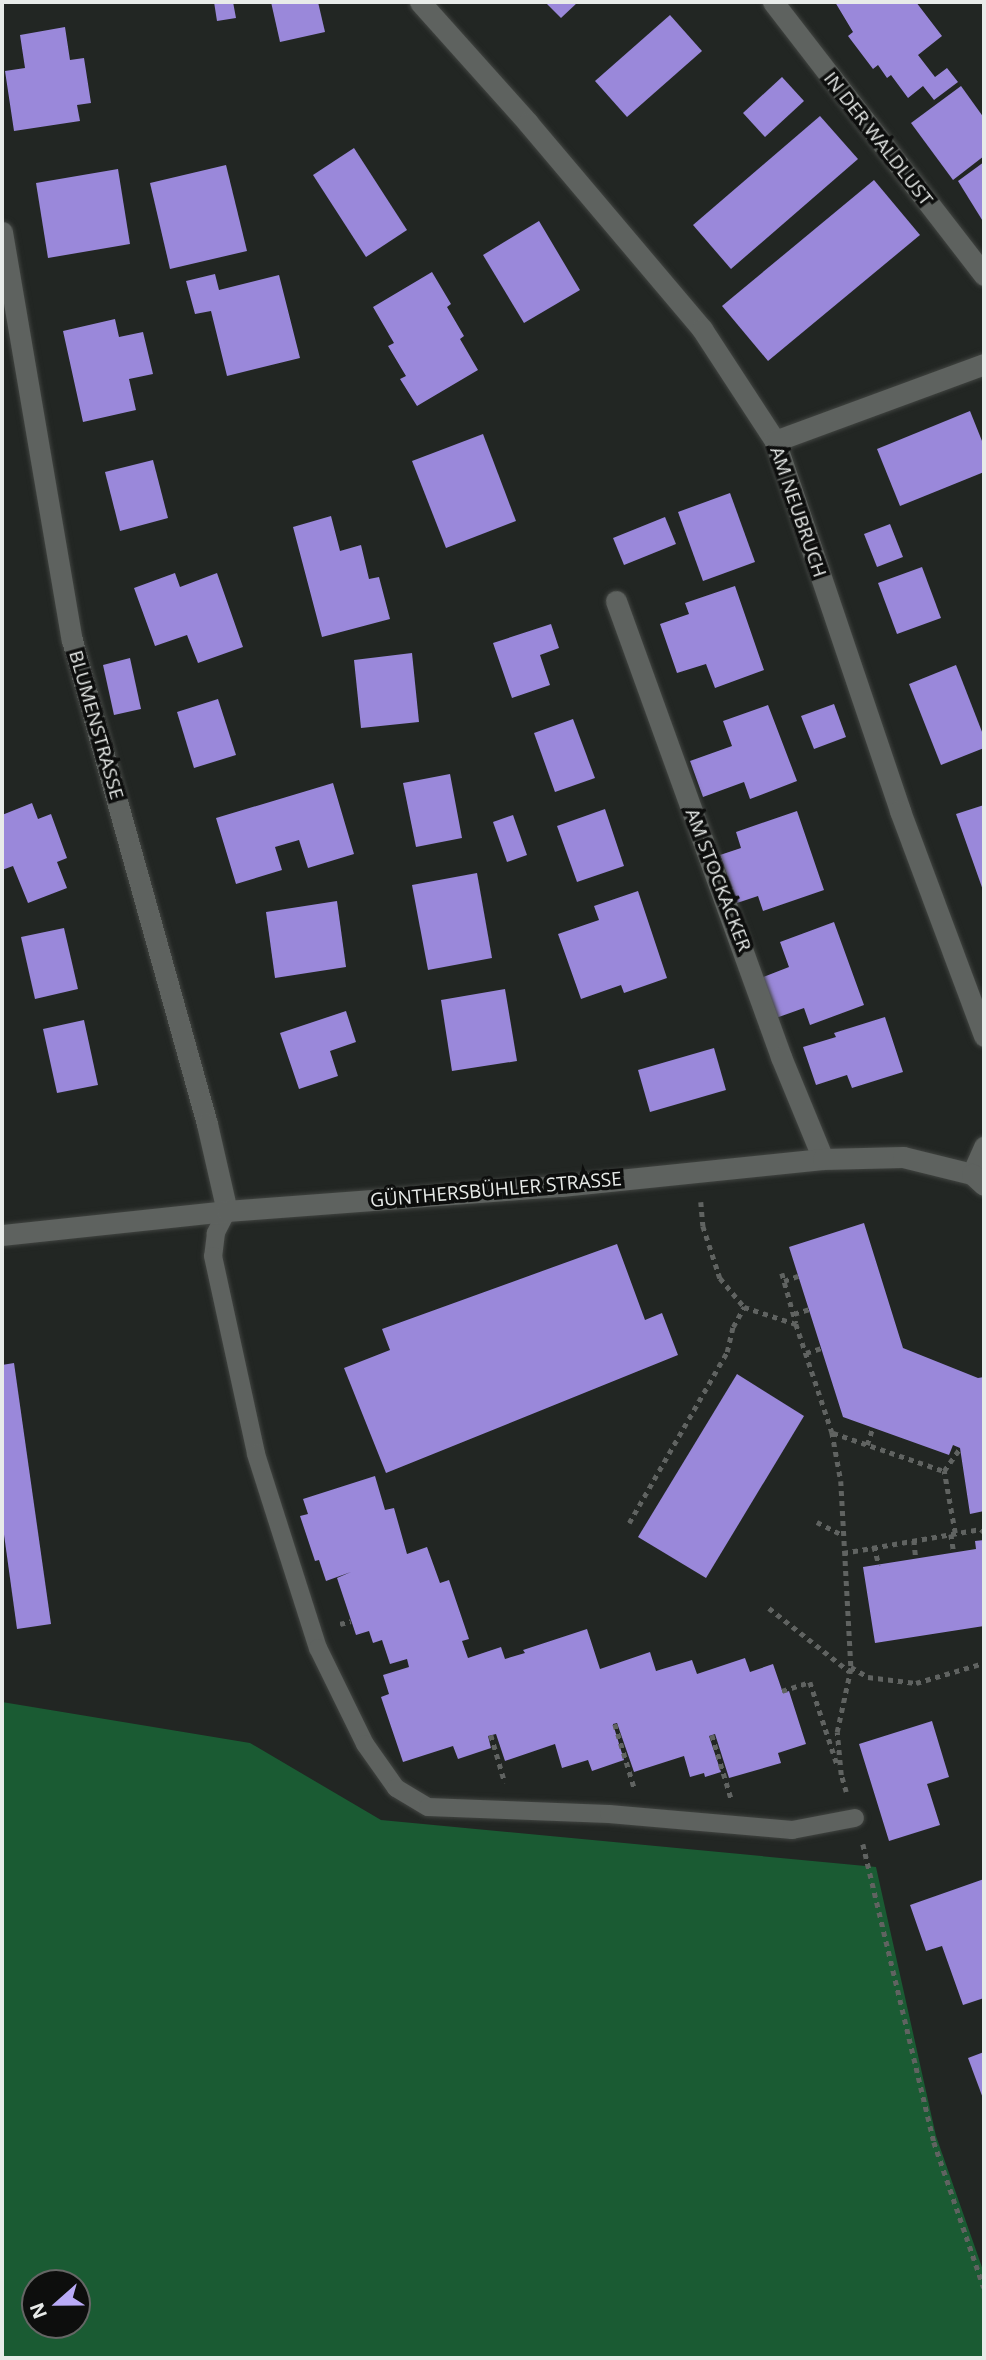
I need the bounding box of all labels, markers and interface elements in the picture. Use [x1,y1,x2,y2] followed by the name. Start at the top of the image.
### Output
[819,68,937,210] street label: IN DER WALDLUST
[765,444,831,580] street label: AM NEUBRUCH
[64,648,128,802] street label: BLUMENSTRASSE
[680,805,756,955] street label: AM STOCKACKER
[369,1168,623,1212] street label: GÜNTHERSBÜHLER STRASSE
[21,2269,91,2339] north arrow
[23,2299,53,2323] text: N

